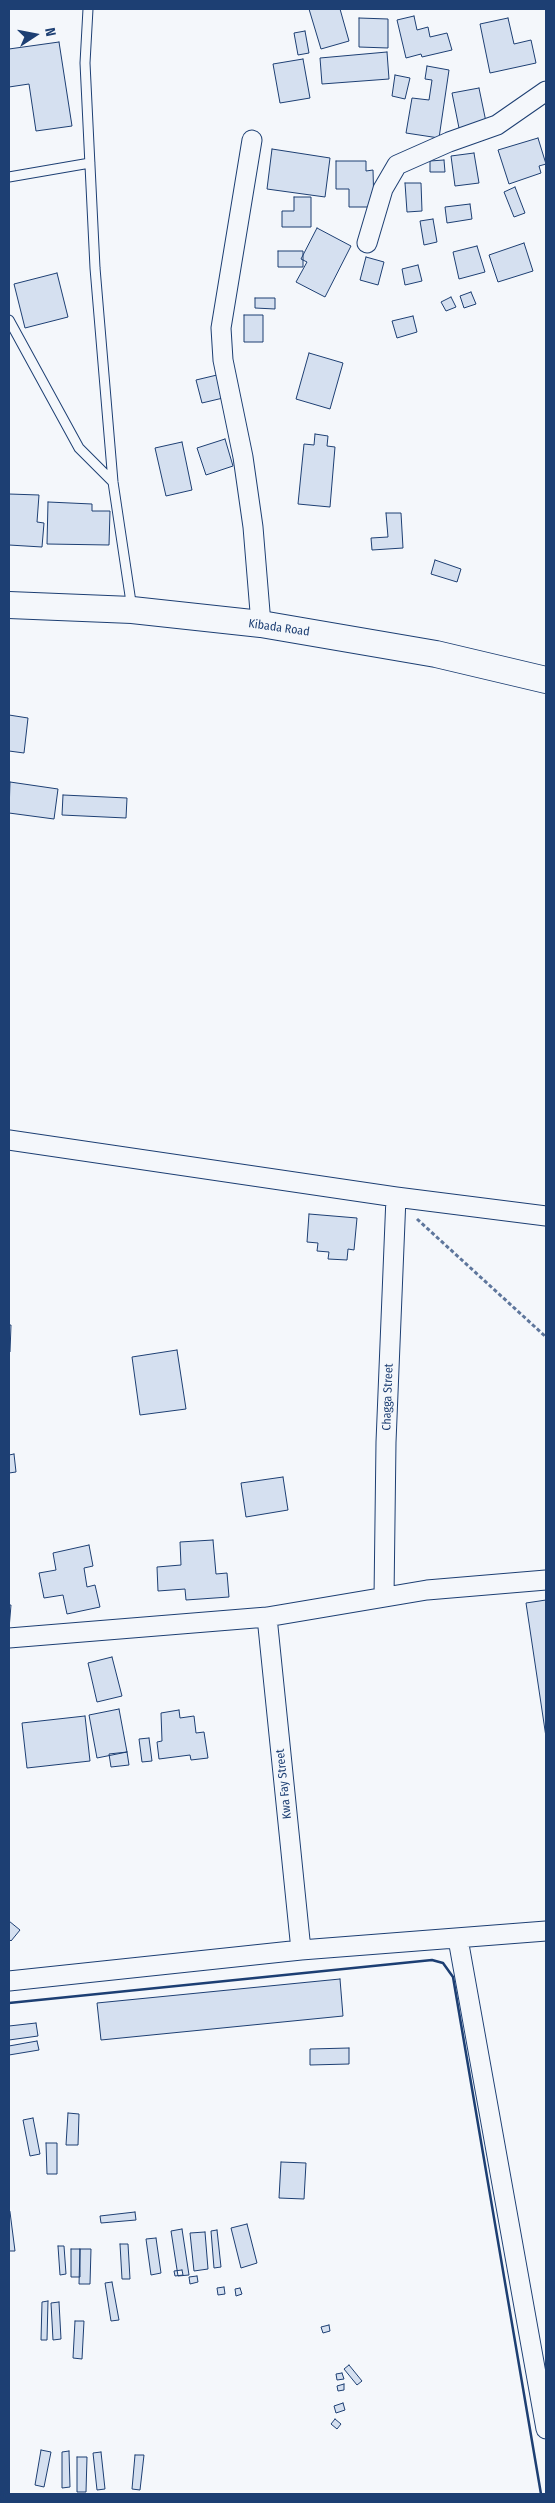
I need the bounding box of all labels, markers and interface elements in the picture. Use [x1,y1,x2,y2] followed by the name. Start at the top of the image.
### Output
[10,10,60,60] north arrow
[41,26,59,38] text: N
[248,617,310,639] street label: Kibada Road
[380,1363,396,1431] street label: Chagga Street
[273,1748,295,1820] street label: Kwa Fay Street

